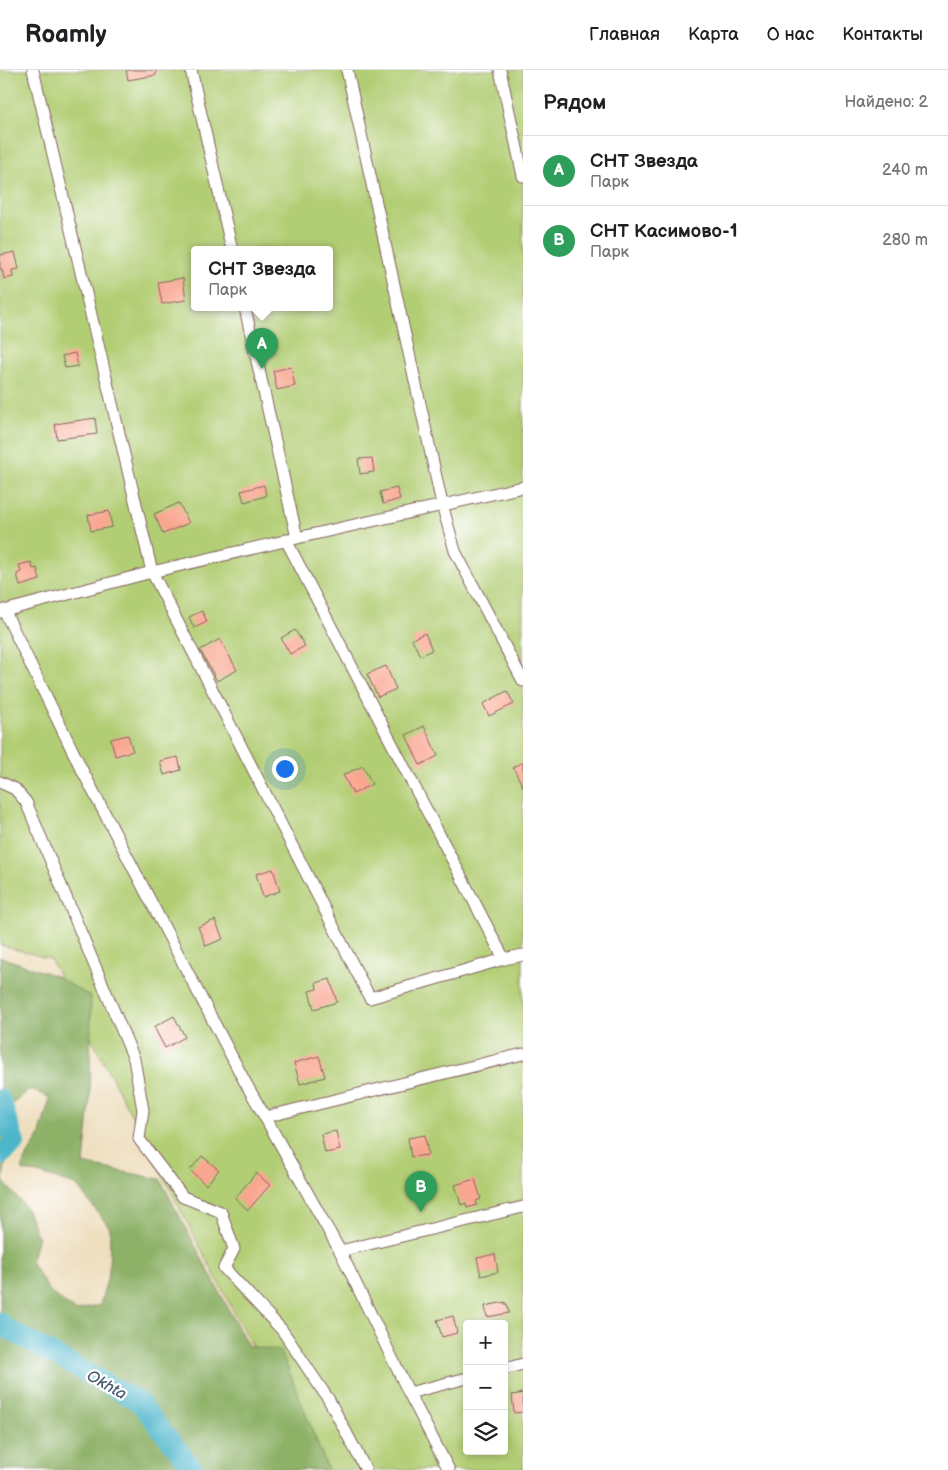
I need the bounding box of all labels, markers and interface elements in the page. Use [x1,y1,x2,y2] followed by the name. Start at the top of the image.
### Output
[25,20,106,49] text: Roamly
[589,24,660,45] text: Главная
[688,24,739,45] text: Карта
[767,24,814,45] text: О нас
[842,24,923,45] text: Контакты
[543,90,606,115] text: Рядом
[844,93,928,112] text: Найдено: 2
[590,150,698,173] text: СНТ Звезда
[554,161,564,180] text: A
[882,161,928,180] text: 240 m
[590,173,629,192] text: Парк
[590,220,738,243] text: СНТ Касимово-1
[553,231,565,250] text: B
[882,231,928,250] text: 280 m
[590,243,629,262] text: Парк
[191,246,333,311] popup
[208,258,316,281] text: СНТ Звезда
[208,281,247,300] text: Парк
[246,328,278,369] pin: A
[272,756,298,782] your location
[405,1171,437,1212] pin: B
[463,1320,508,1455] map controls
[463,1320,508,1365] button: +
[463,1365,508,1410] button: −
[83,1366,129,1404] water label: Okhta
[463,1410,508,1455] button: layers

